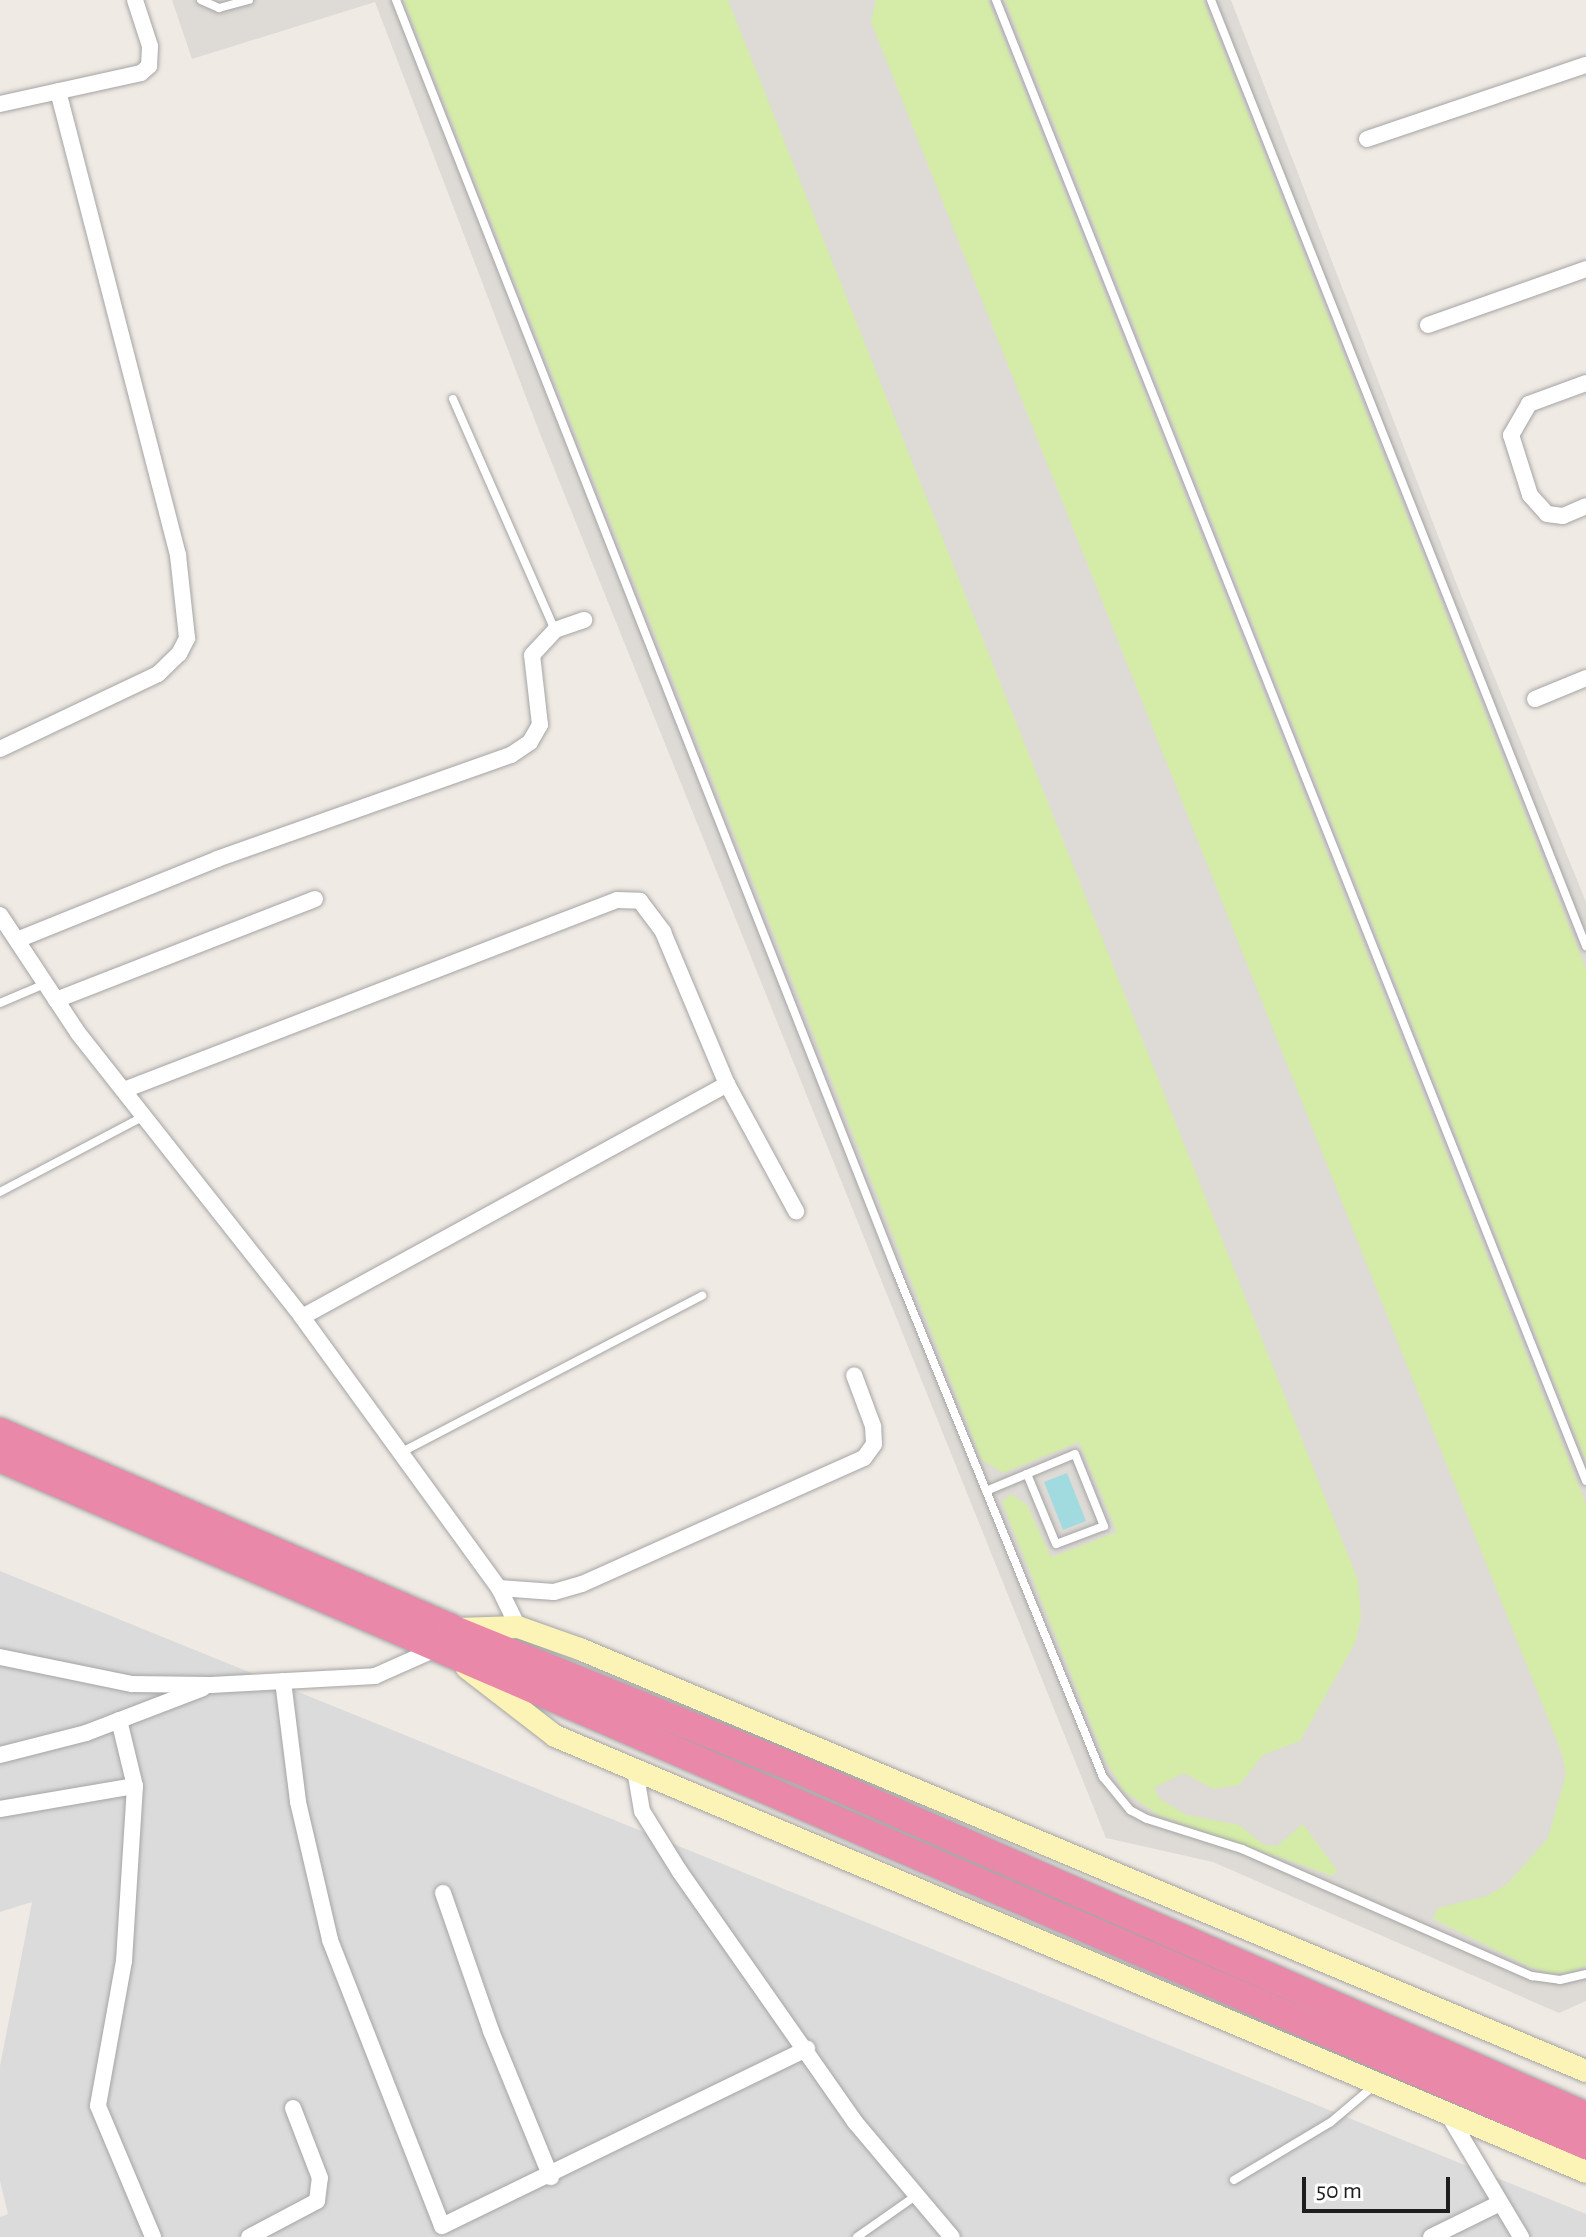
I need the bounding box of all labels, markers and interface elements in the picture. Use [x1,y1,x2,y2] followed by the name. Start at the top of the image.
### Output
[1306,2161,1454,2211] scale bar
[1316,2179,1362,2203] text: 50 m

